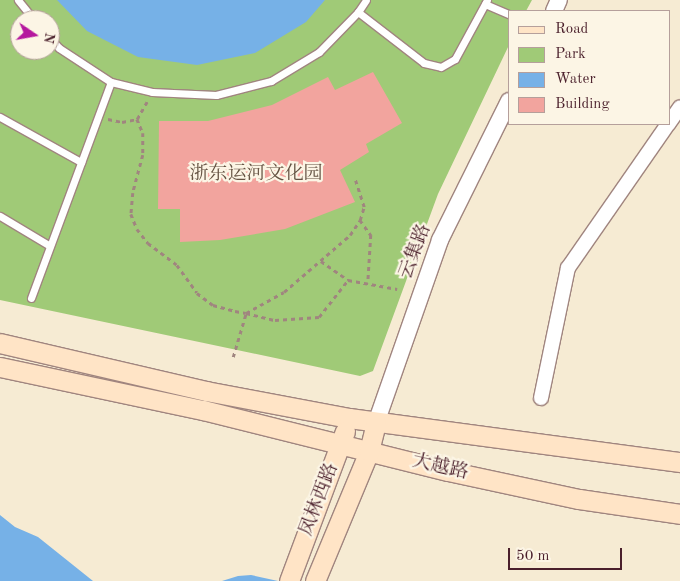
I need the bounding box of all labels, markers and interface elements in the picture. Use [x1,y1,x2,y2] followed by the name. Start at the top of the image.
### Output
[10,10,60,60] north arrow
[508,10,670,125] legend
[555,22,588,37] text: Road
[41,31,57,45] text: N
[555,47,586,62] text: Park
[555,72,596,87] text: Water
[555,97,610,112] text: Building
[190,164,322,186] park label: 浙东运河文化园
[395,221,437,283] street label: 云集路
[410,450,470,486] street label: 大越路
[296,460,344,540] street label: 凤林西路
[510,538,624,570] scale bar
[516,549,550,564] text: 50 m

